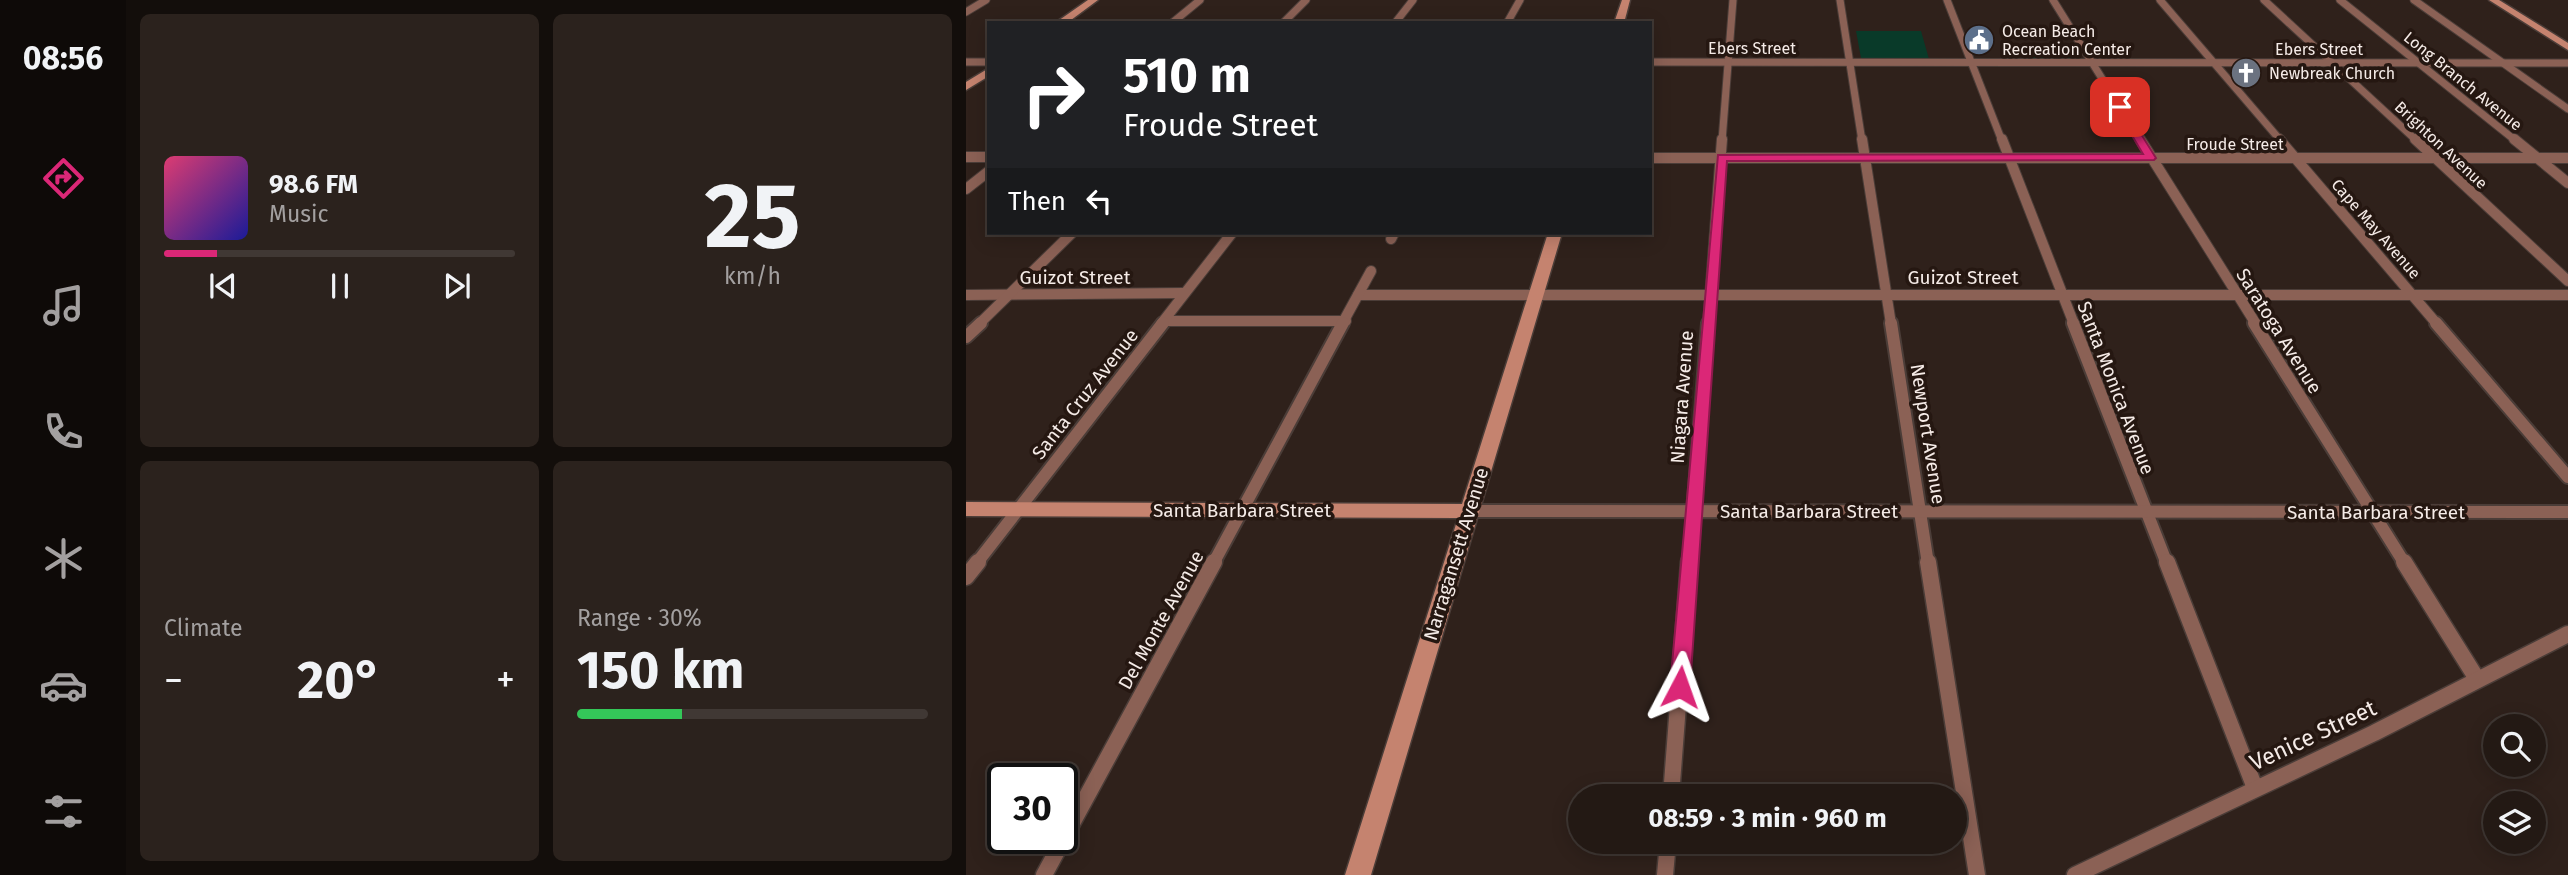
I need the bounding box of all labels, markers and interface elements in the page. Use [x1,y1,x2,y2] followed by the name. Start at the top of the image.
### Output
[2002,22,2132,59] place label: Ocean Beach Recreation Center
[1962,23,1996,57] public building icon: Ocean Beach Recreation Center
[2400,27,2526,135] street label: Long Branch Avenue
[23,39,103,77] text: 08:56
[1708,39,1796,58] street label: Ebers Street
[2275,40,2363,59] street label: Ebers Street
[1123,46,1251,105] text: 510 m
[1008,49,1099,140] icon: right
[2229,56,2263,90] church icon: Newbreak Church
[2269,64,2395,83] place label: Newbreak Church
[2090,77,2150,137] pin
[2101,88,2139,126] icon: arrive
[2391,97,2491,193] street label: Brighton Avenue
[1123,106,1318,144] text: Froude Street
[2186,135,2284,154] street label: Froude Street
[39,154,88,203] icon: directions
[705,162,800,271] text: 25
[269,169,358,200] text: 98.6 FM
[2327,175,2425,283] street label: Cape May Avenue
[1080,182,1118,220] icon: left
[1008,186,1066,217] text: Then
[269,200,329,228] text: Music
[724,262,781,290] text: km/h
[2231,264,2327,398] street label: Saratoga Avenue
[1019,266,1131,289] street label: Guizot Street
[1907,266,2019,289] street label: Guizot Street
[204,267,242,305] icon: previous
[321,267,359,305] icon: pause
[438,267,476,305] icon: next
[39,281,88,330] icon: music
[2072,298,2160,478] street label: Santa Monica Avenue
[1027,324,1143,464] street label: Santa Cruz Avenue
[1666,330,1698,464] street label: Niagara Avenue
[1906,362,1950,506] street label: Newport Avenue
[39,407,88,456] icon: phone
[1419,465,1493,643] street label: Narragansett Avenue
[1153,499,1331,522] street label: Santa Barbara Street
[1720,500,1898,523] street label: Santa Barbara Street
[2287,501,2465,524] street label: Santa Barbara Street
[39,534,88,583] icon: climate
[1113,547,1209,693] street label: Del Monte Avenue
[577,604,702,632] text: Range · 30%
[164,614,243,642] text: Climate
[577,639,744,702] text: 150 km
[297,649,382,712] text: 20°
[1643,650,1717,724] position arrow
[164,657,183,703] text: −
[496,657,515,703] text: +
[39,661,88,710] icon: car
[2245,693,2381,776] street label: Venice Street
[2483,714,2546,854] map controls
[2483,714,2546,777] button: search
[987,763,1078,854] speed limit sign: 30
[39,787,88,836] icon: filters
[2483,791,2546,854] button: layers
[1648,803,1887,834] text: 08:59 · 3 min · 960 m

